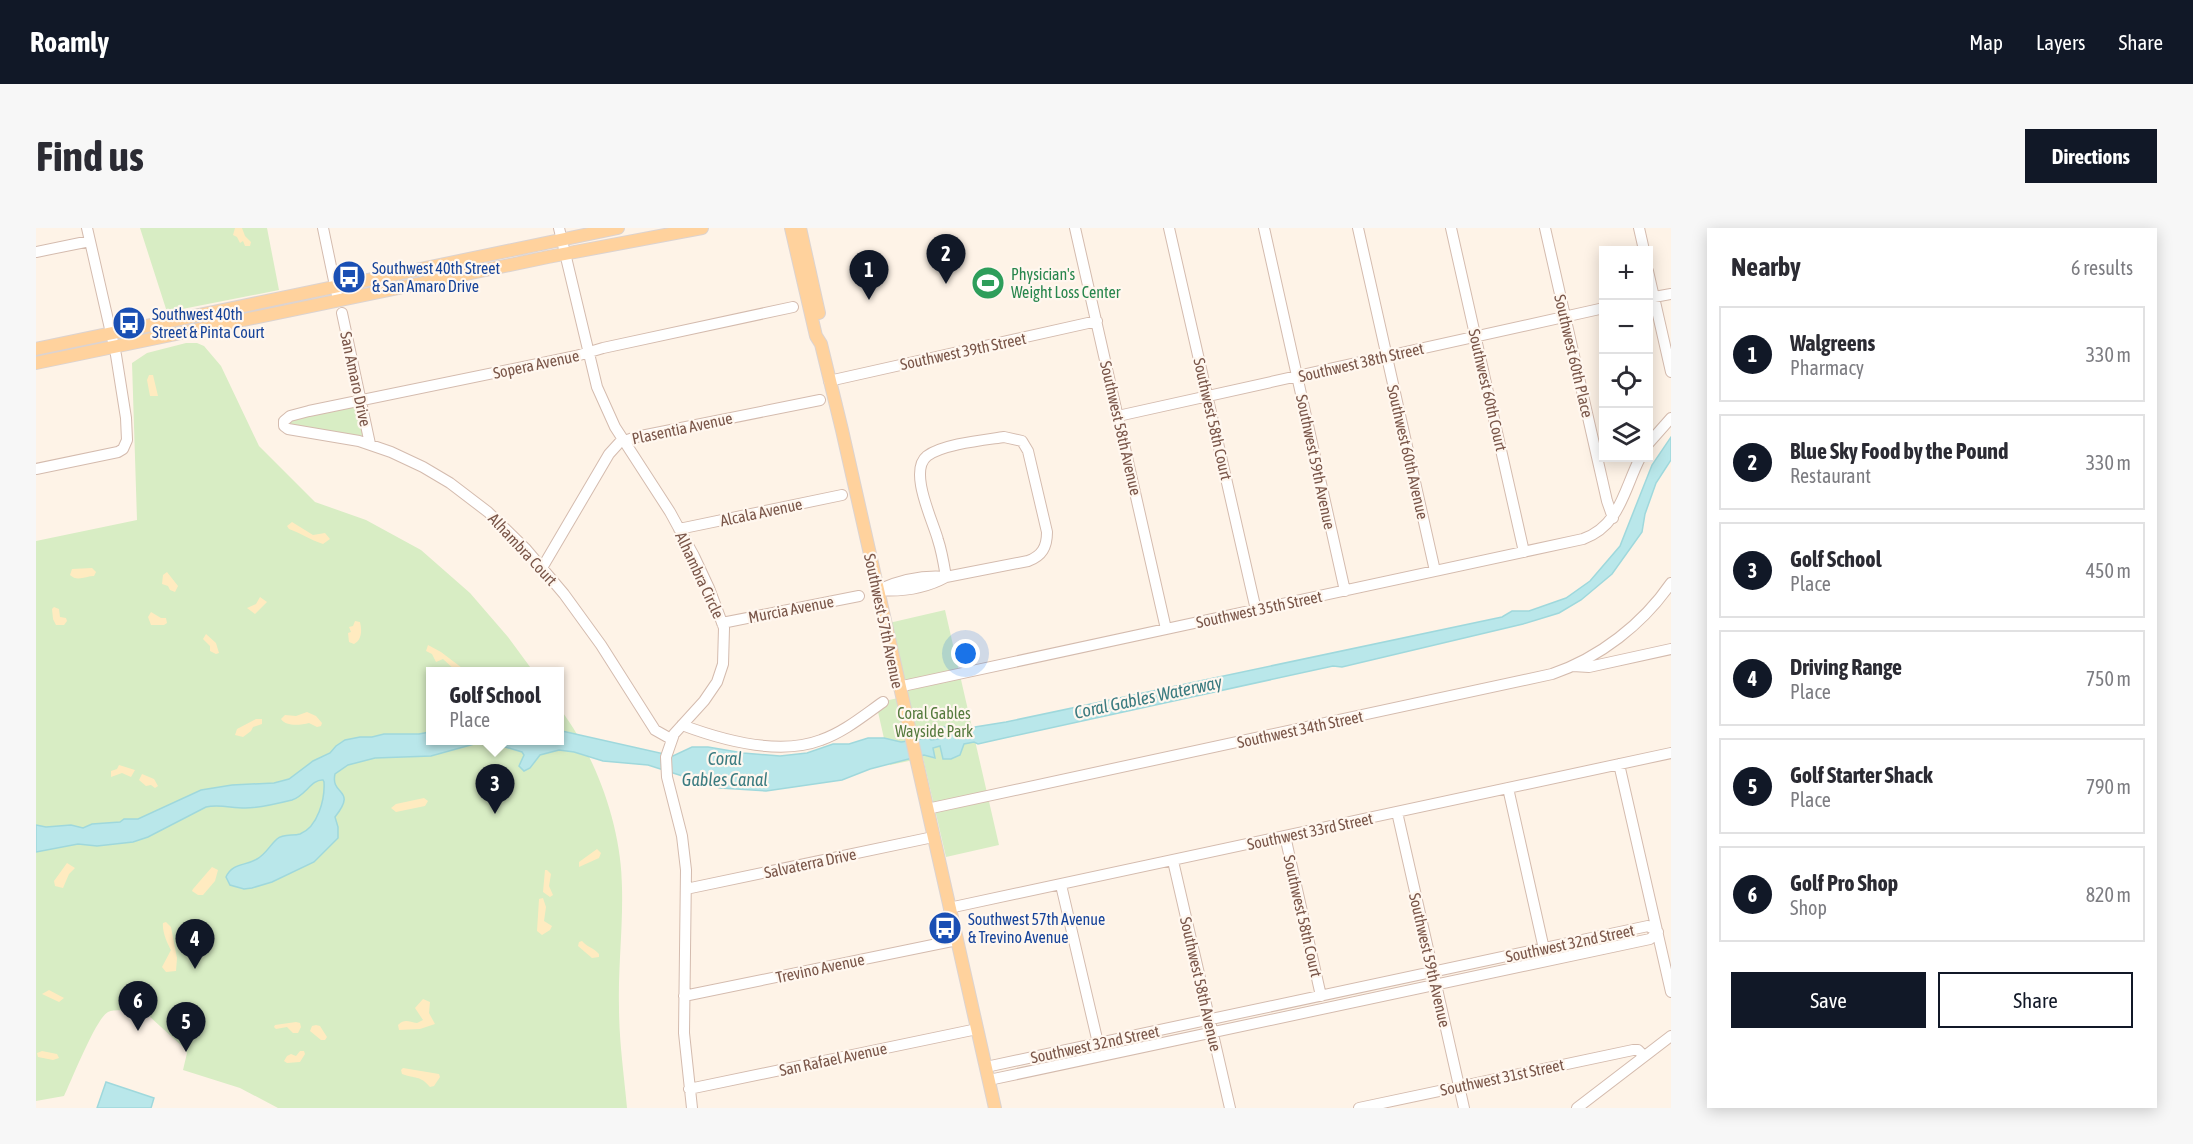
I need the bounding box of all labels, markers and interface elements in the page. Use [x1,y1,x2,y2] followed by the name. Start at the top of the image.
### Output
[30,26,109,58] text: Roamly
[1969,30,2003,54] text: Map
[2036,30,2086,54] text: Layers
[2119,30,2163,54] text: Share
[2025,129,2157,183] button: Directions
[36,132,144,180] text: Find us
[926,235,966,284] pin: 2
[1599,246,1653,462] map controls
[1599,246,1653,300] button: +
[850,250,888,300] pin: 1
[1731,252,1801,282] text: Nearby
[2071,256,2133,279] text: 6 results
[331,259,367,295] bus stop icon: Southwest 40th Street & San Amaro Drive
[372,259,501,295] place label: Southwest 40th Street & San Amaro Drive
[970,265,1006,301] sports icon: Physician's Weight Loss Center
[1011,265,1121,302] place label: Physician's Weight Loss Center
[1551,293,1597,419] street label: Southwest 60th Place
[1599,300,1653,354] button: −
[111,305,147,341] bus stop icon: Southwest 40th Street & Pinta Court
[152,305,265,341] place label: Southwest 40th Street & Pinta Court
[1465,327,1511,453] street label: Southwest 60th Court
[898,329,1028,373] street label: Southwest 39th Street
[337,330,375,428] street label: San Amaro Drive
[1790,330,1875,356] text: Walgreens
[1297,339,1426,385] street label: Southwest 38th Street
[1748,343,1757,366] text: 1
[2086,343,2131,366] text: 330 m
[491,346,581,383] street label: Sopera Avenue
[1599,354,1653,408] button: locate
[1190,356,1236,482] street label: Southwest 58th Court
[1790,356,1864,379] text: Pharmacy
[1097,359,1145,497] street label: Southwest 58th Avenue
[1384,383,1432,521] street label: Southwest 60th Avenue
[1293,393,1339,531] street label: Southwest 59th Avenue
[1599,408,1653,462] button: layers
[630,409,734,447] street label: Plasentia Avenue
[1790,438,2008,464] text: Blue Sky Food by the Pound
[1748,451,1757,474] text: 2
[2086,451,2131,474] text: 330 m
[1790,464,1871,487] text: Restaurant
[718,495,804,529] street label: Alcala Avenue
[485,509,561,589] street label: Alhambra Court
[672,529,728,621] street label: Alhambra Circle
[1790,546,1881,572] text: Golf School
[861,552,907,690] street label: Southwest 57th Avenue
[1748,559,1757,582] text: 3
[2086,559,2131,582] text: 450 m
[1790,572,1831,595] text: Place
[1194,587,1324,631] street label: Southwest 35th Street
[747,592,835,626] street label: Murcia Avenue
[951,639,980,668] your location
[1790,654,1902,680] text: Driving Range
[426,667,564,745] popup
[1748,667,1757,690] text: 4
[2086,667,2131,690] text: 750 m
[1072,671,1224,723] water label: Coral Gables Waterway
[1790,680,1831,703] text: Place
[449,682,541,708] text: Golf School
[895,704,973,741] park label: Coral Gables Wayside Park
[1235,707,1365,751] street label: Southwest 34th Street
[449,708,490,731] text: Place
[682,748,768,790] water label: Coral Gables Canal
[1790,762,1933,788] text: Golf Starter Shack
[476,764,514,814] pin: 3
[1748,775,1757,798] text: 5
[2086,775,2131,798] text: 790 m
[1790,788,1831,811] text: Place
[1245,809,1375,853] street label: Southwest 33rd Street
[762,844,858,882] street label: Salvaterra Drive
[1280,853,1326,979] street label: Southwest 58th Court
[1790,870,1898,896] text: Golf Pro Shop
[1748,883,1757,906] text: 6
[2086,883,2131,906] text: 820 m
[1406,891,1454,1029] street label: Southwest 59th Avenue
[1790,896,1827,919] text: Shop
[927,910,963,946] bus stop icon: Southwest 57th Avenue & Trevino Avenue
[968,910,1105,946] place label: Southwest 57th Avenue & Trevino Avenue
[1177,915,1225,1053] street label: Southwest 58th Avenue
[176,920,214,969] pin: 4
[1504,920,1636,965] street label: Southwest 32nd Street
[774,950,866,986] street label: Trevino Avenue
[1731,972,1926,1028] button: Save
[1938,972,2133,1028] button: Share
[118,982,158,1031] pin: 6
[166,1002,206,1052] pin: 5
[1029,1021,1161,1066] street label: Southwest 32nd Street
[778,1039,888,1079] street label: San Rafael Avenue
[1438,1055,1566,1099] street label: Southwest 31st Street

